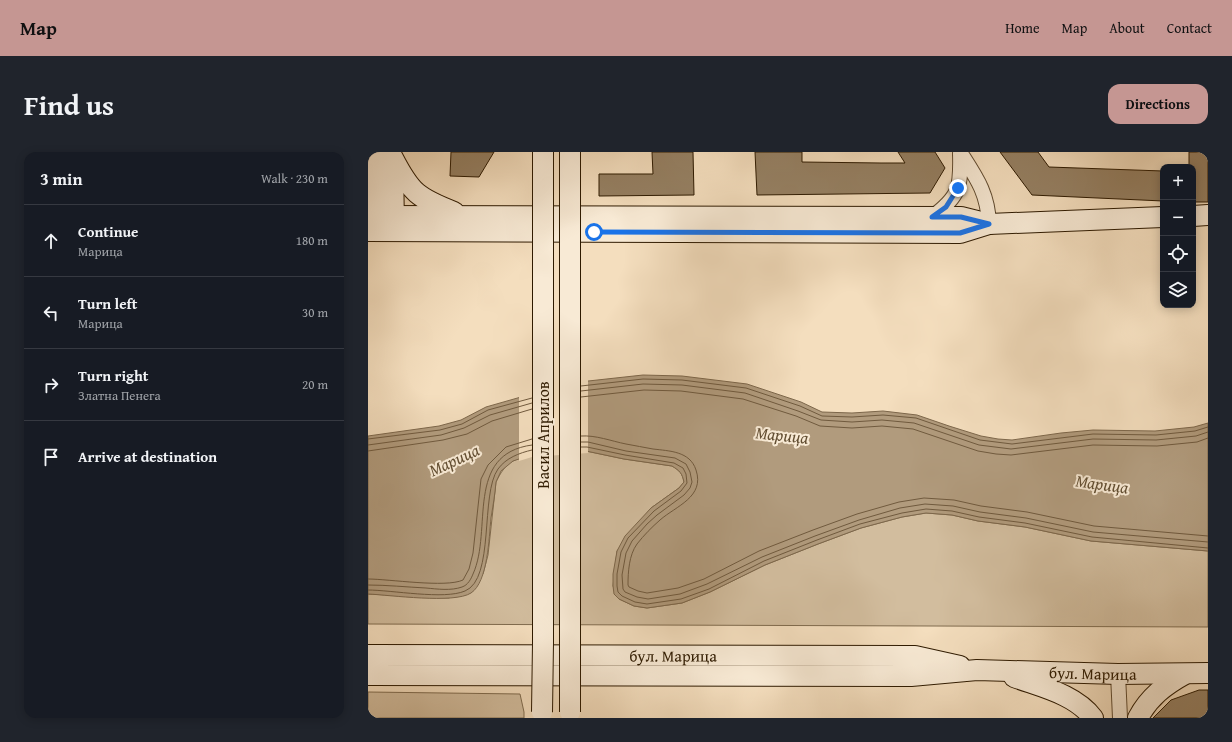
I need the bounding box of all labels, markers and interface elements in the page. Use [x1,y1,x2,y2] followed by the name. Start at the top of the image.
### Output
[20,14,57,42] text: Map
[1005,18,1040,38] text: Home
[1062,18,1087,38] text: Map
[1109,18,1145,38] text: About
[1167,18,1212,38] text: Contact
[24,84,114,125] text: Find us
[1108,84,1208,124] button: Directions
[1160,164,1196,308] map controls
[1160,164,1196,200] button: +
[40,166,82,191] text: 3 min
[261,169,328,188] text: Walk · 230 m
[949,179,967,197] route end
[1160,200,1196,236] button: −
[78,221,139,242] text: Continue
[585,223,603,241] route start
[40,230,62,252] icon: ahead
[296,231,328,250] text: 180 m
[1160,236,1196,272] button: locate
[78,242,123,261] text: Марица
[1160,272,1196,308] button: layers
[78,293,137,314] text: Turn left
[40,302,62,324] icon: left
[302,303,328,322] text: 30 m
[78,314,123,333] text: Марица
[78,365,149,386] text: Turn right
[40,374,62,396] icon: right
[302,375,328,394] text: 20 m
[531,381,555,489] street label: Васил Априлов
[78,386,161,405] text: Златна Пенега
[754,419,810,450] water label: Марица
[424,437,483,482] water label: Марица
[40,446,62,468] icon: arrive
[78,446,217,467] text: Arrive at destination
[1074,467,1130,500] water label: Марица
[629,643,717,668] street label: бул. Марица
[1049,660,1137,686] street label: бул. Марица

